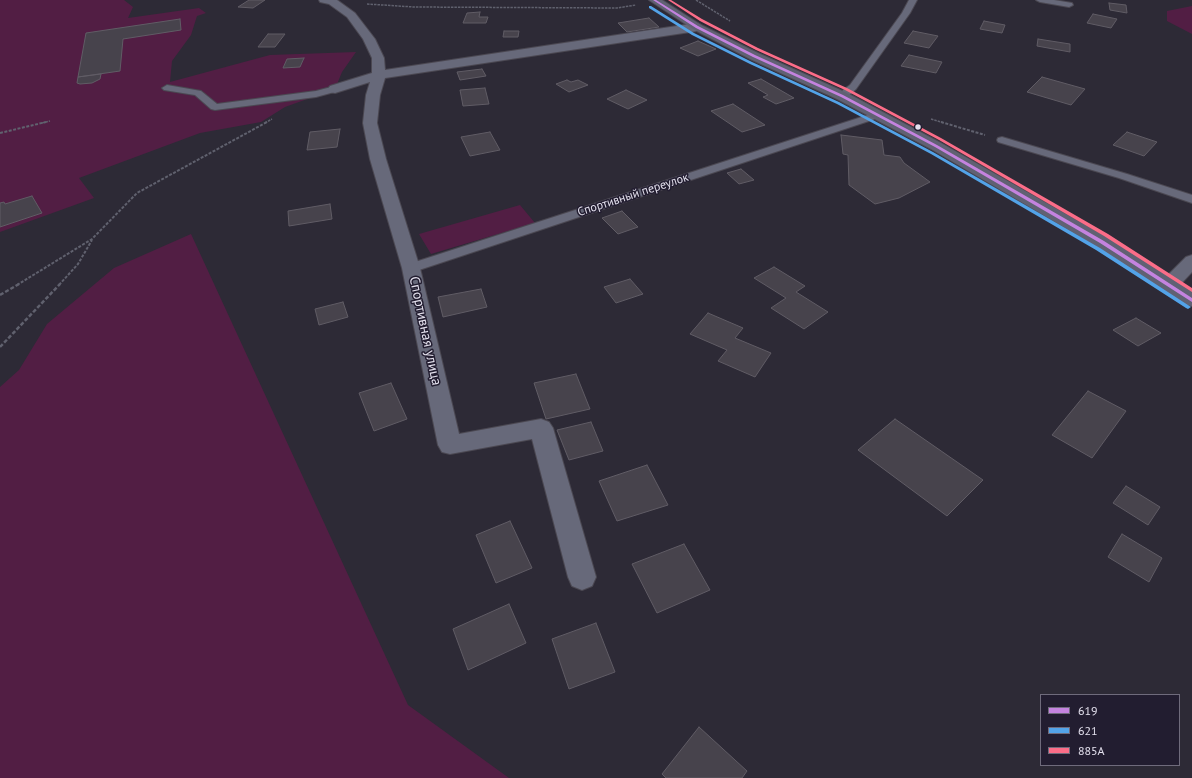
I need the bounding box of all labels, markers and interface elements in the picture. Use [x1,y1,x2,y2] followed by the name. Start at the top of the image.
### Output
[913,122,923,132] unlabelled marker
[576,170,690,220] street label: Спортивный переулок
[405,275,445,387] street label: Спортивная улица
[1040,694,1180,766] legend
[1078,703,1098,718] text: 619
[1078,723,1098,738] text: 621
[1078,743,1105,758] text: 885А

